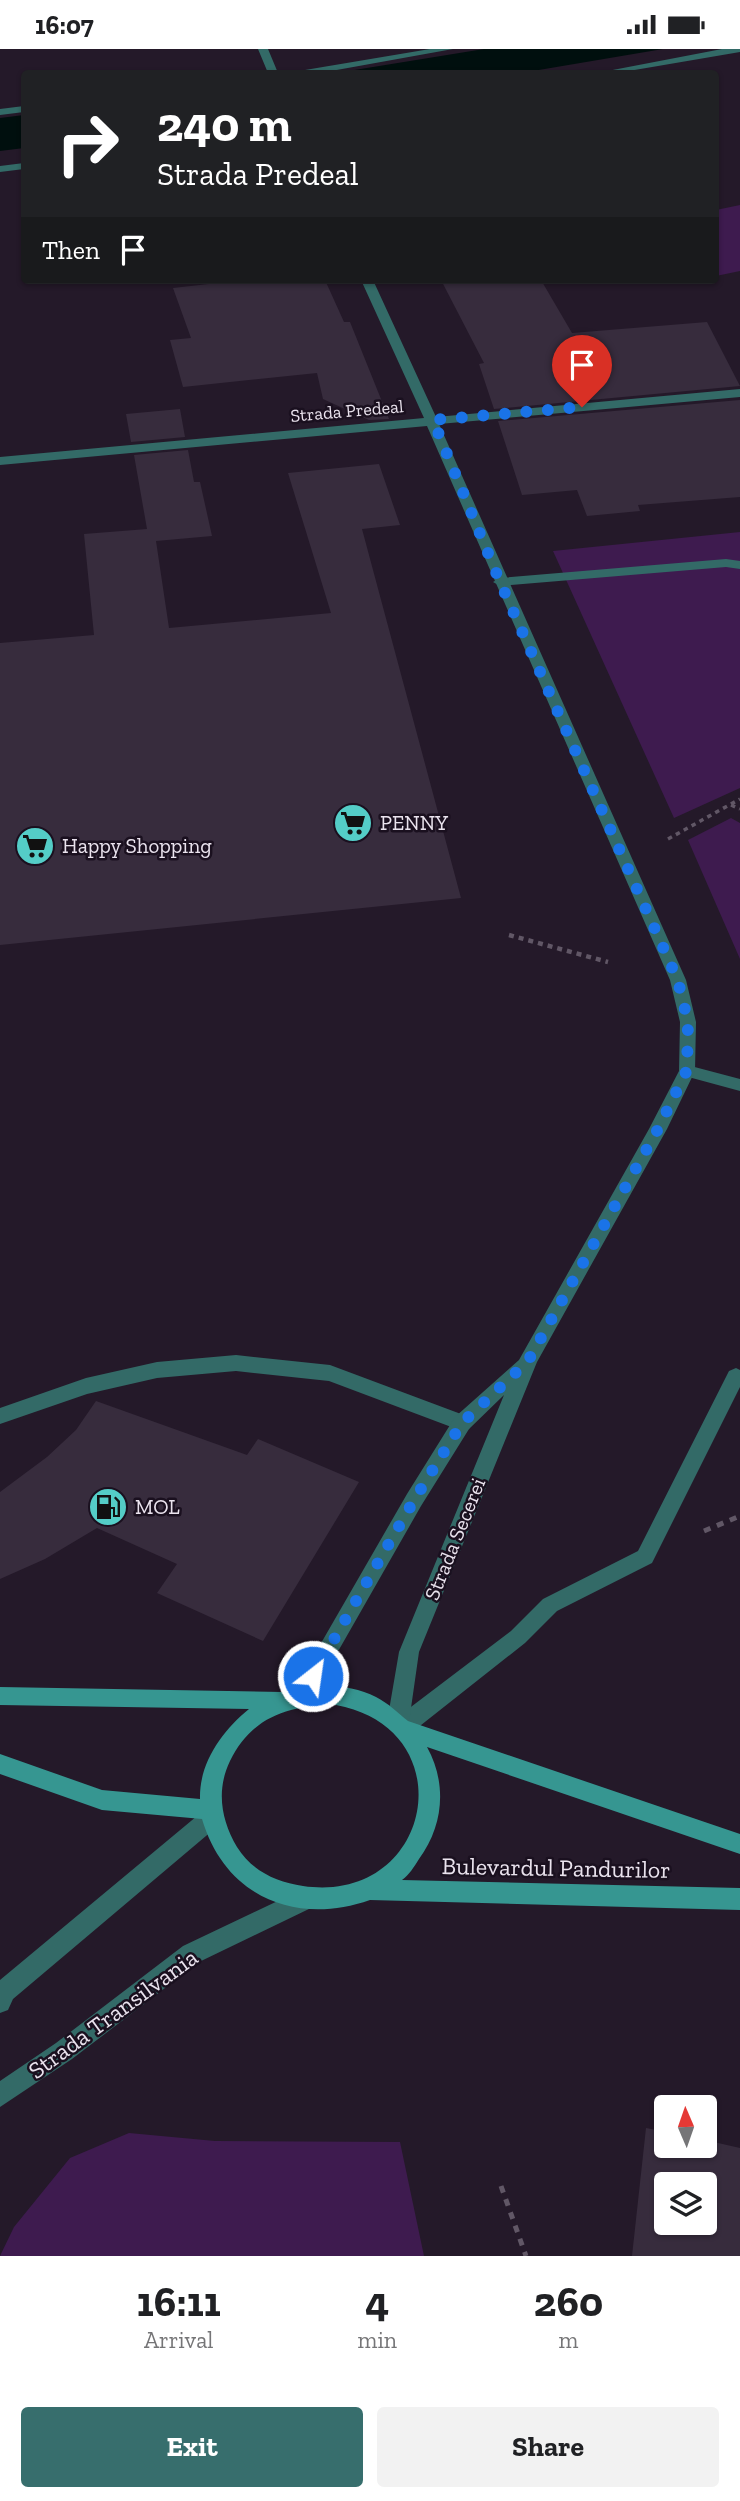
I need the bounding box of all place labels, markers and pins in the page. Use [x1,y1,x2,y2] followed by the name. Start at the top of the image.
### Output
[552,335,612,407] pin
[332,802,374,844] supermarket icon: PENNY
[380,810,448,835] place label: PENNY
[14,825,56,867] supermarket icon: Happy Shopping
[62,833,212,858] place label: Happy Shopping
[87,1486,129,1528] fuel station icon: MOL
[135,1494,180,1519] place label: MOL

